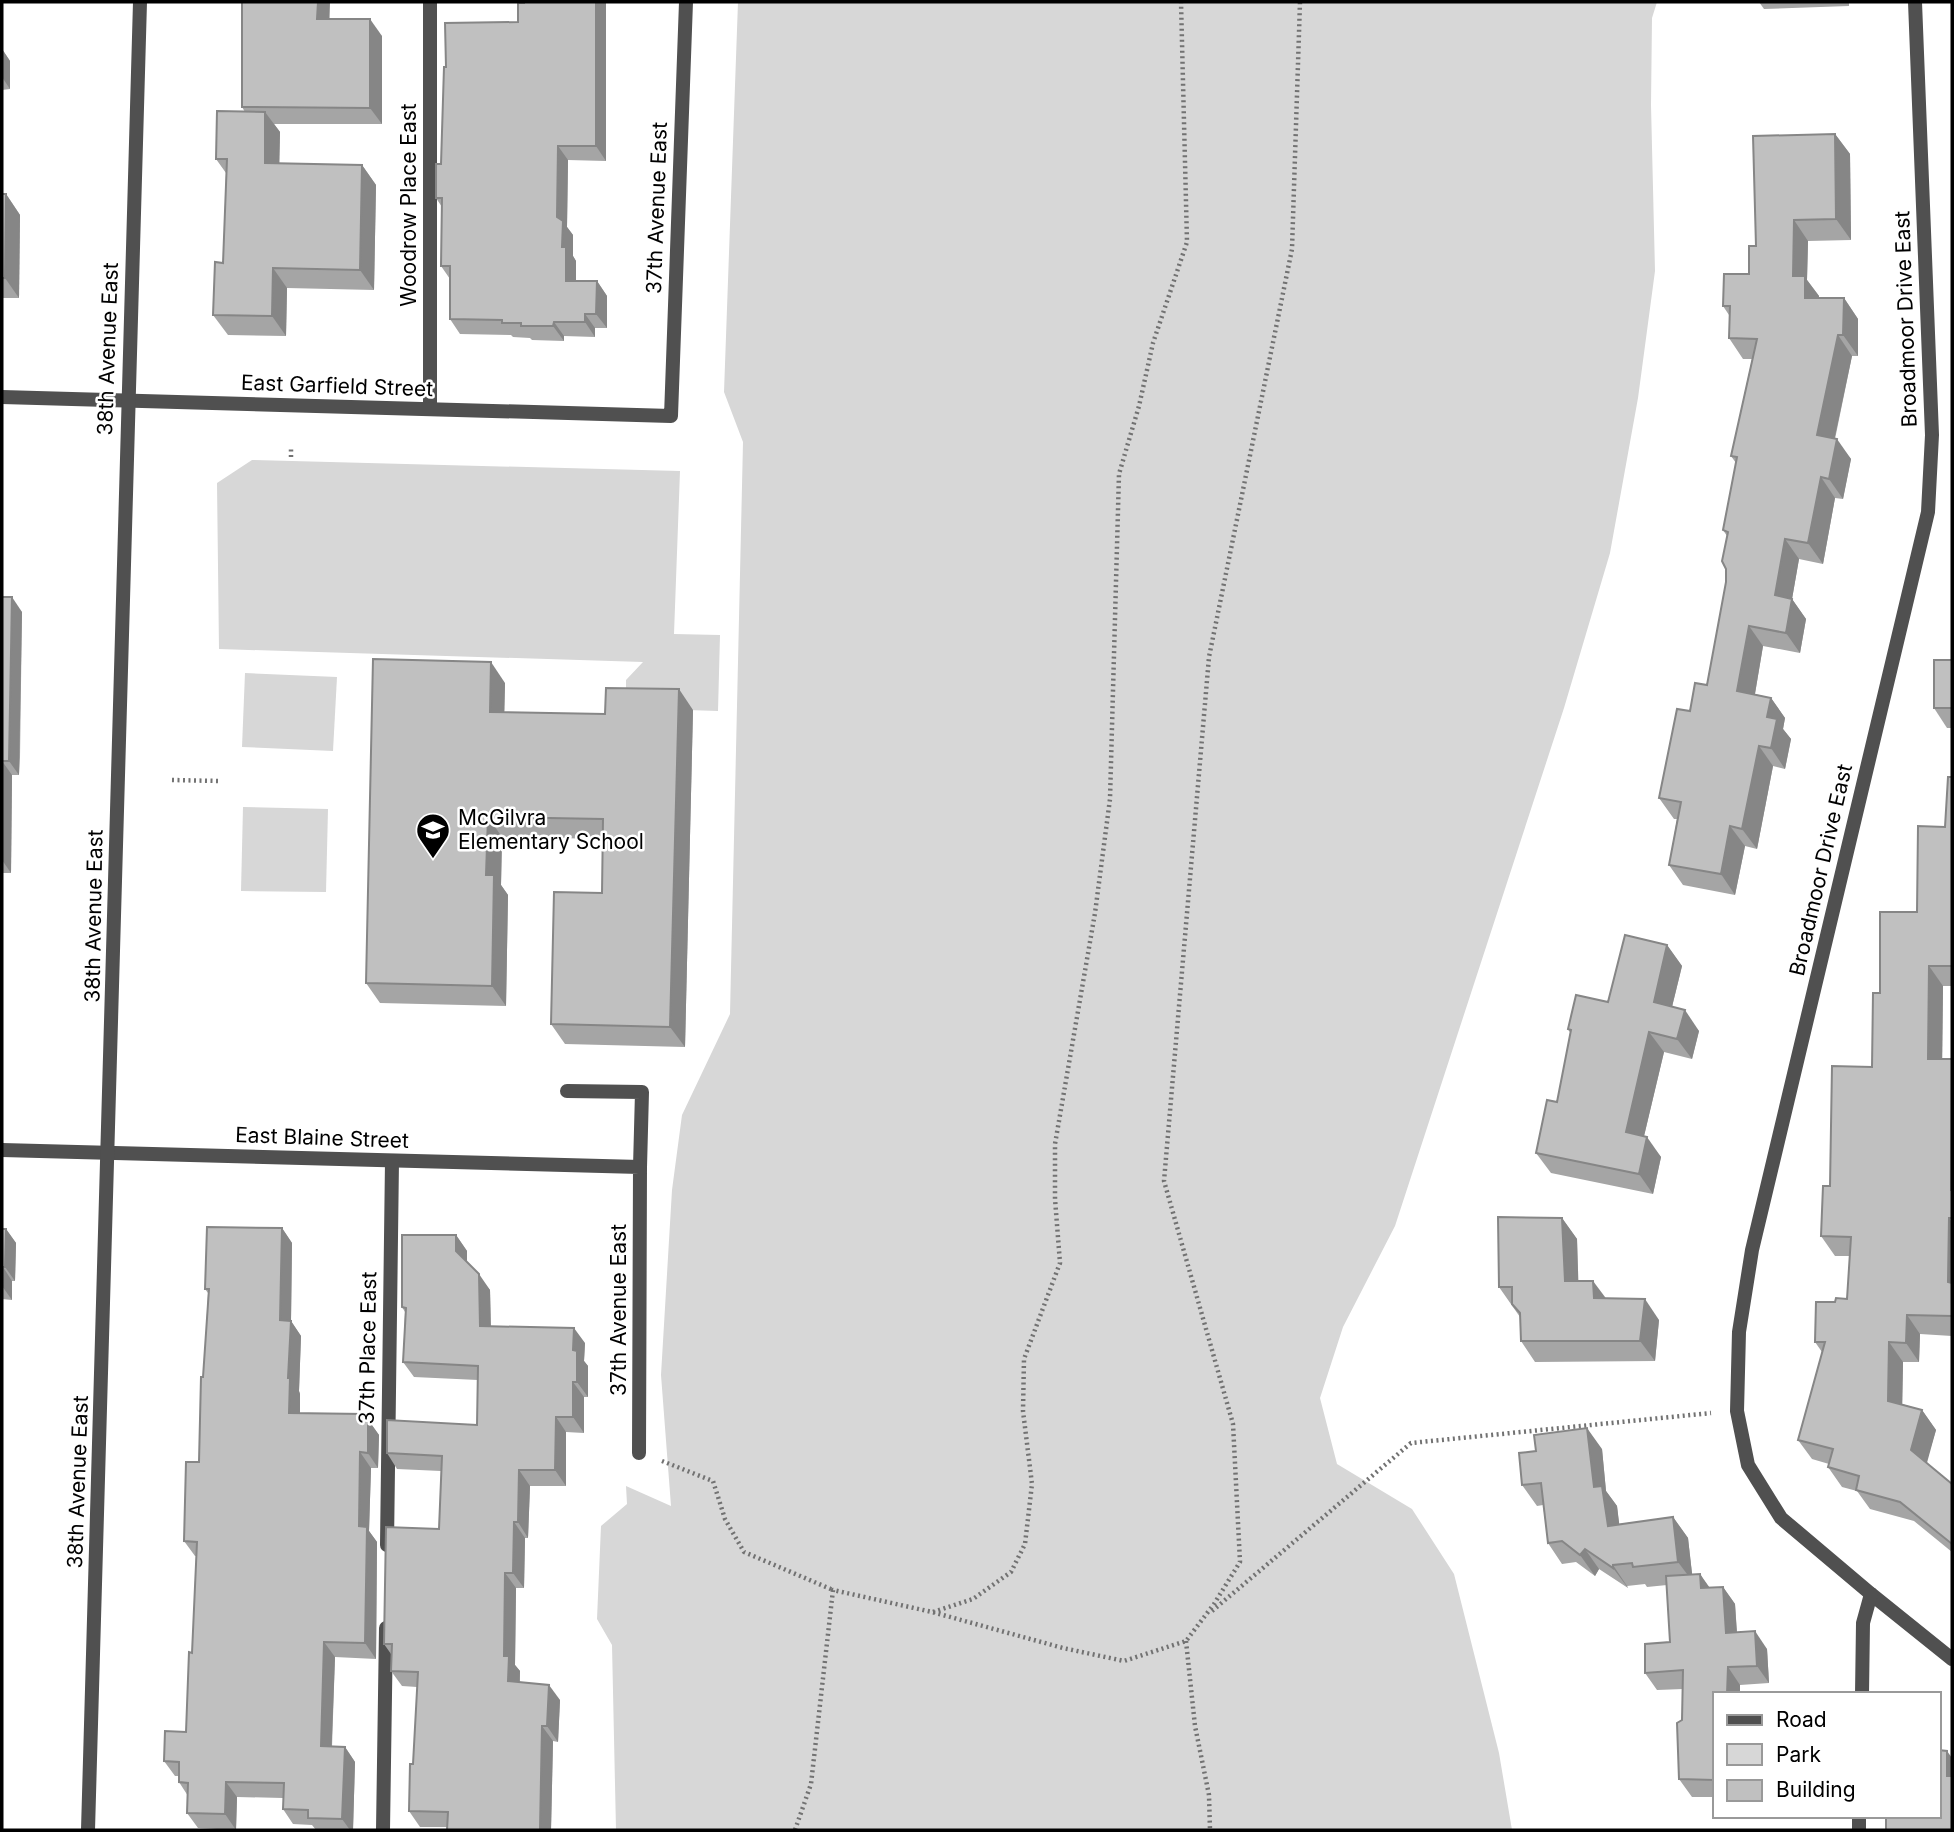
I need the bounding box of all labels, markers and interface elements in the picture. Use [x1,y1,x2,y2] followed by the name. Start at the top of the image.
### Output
[396,103,421,307] street label: Woodrow Place East
[641,121,672,294] street label: 37th Avenue East
[1889,210,1922,428] street label: Broadmoor Drive East
[92,262,123,436] street label: 38th Avenue East
[241,370,434,401] street label: East Garfield Street
[1784,761,1857,978] street label: Broadmoor Drive East
[458,805,644,854] place label: McGilvra Elementary School
[414,811,452,860] school or university icon: McGilvra Elementary School
[79,829,108,1003] street label: 38th Avenue East
[235,1122,409,1153] street label: East Blaine Street
[606,1224,631,1396] street label: 37th Avenue East
[354,1271,381,1425] street label: 37th Place East
[62,1395,93,1569] street label: 38th Avenue East
[1713,1692,1940,1818] legend
[1776,1707,1827,1732] text: Road
[1776,1742,1821,1767] text: Park
[1776,1777,1856,1802] text: Building

